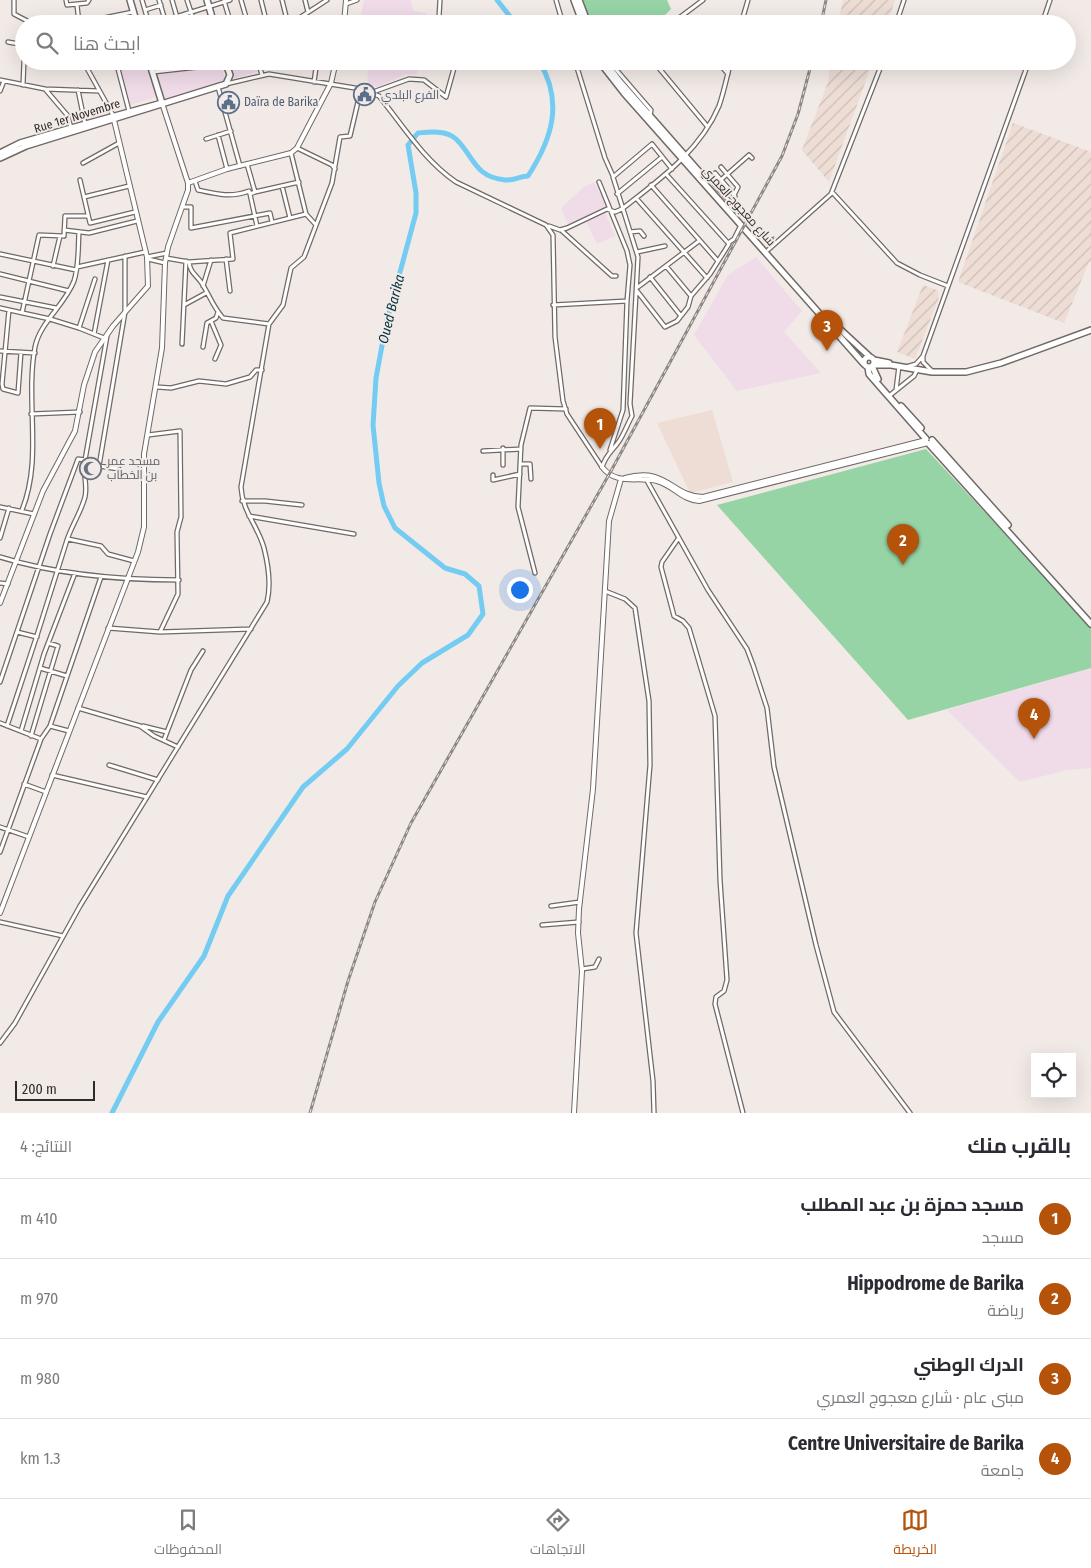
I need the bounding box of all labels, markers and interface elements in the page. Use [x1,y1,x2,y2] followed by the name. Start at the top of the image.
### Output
[15,15,1076,70] search box
[33,29,61,57] icon: search
[73,32,141,55] text: ابحث هنا
[353,83,377,107] public building icon: الفرع البلدي
[381,88,439,105] place label: الفرع البلدي
[216,90,240,114] public building icon: Daïra de Barika
[244,95,319,109] place label: Daïra de Barika
[32,96,122,136] street label: Rue 1er Novembre
[697,163,778,251] street label: شارع معجوج العمري
[375,273,408,345] water label: Oued Barika
[811,310,843,351] pin: 3
[584,408,616,449] pin: 1
[106,454,160,482] place label: مسجد عمر بن الخطاب
[79,456,103,480] mosque icon: مسجد عمر بن الخطاب
[887,524,919,565] pin: 2
[507,577,533,603] your location
[1018,698,1050,739] pin: 4
[1031,1053,1076,1098] map controls
[1031,1053,1076,1098] button: locate
[15,1078,95,1101] scale bar
[22,1081,57,1098] text: 200 m
[968,1133,1071,1159] text: بالقرب منك
[20,1137,72,1156] text: النتائج: 4
[801,1193,1024,1216] text: مسجد حمزة بن عبد المطلب
[20,1209,58,1228] text: 410 m
[1052,1209,1058,1228] text: 1
[982,1228,1024,1247] text: مسجد
[847,1272,1024,1295] text: Hippodrome de Barika
[20,1289,58,1308] text: 970 m
[1051,1289,1059,1308] text: 2
[987,1301,1024,1320] text: رياضة
[914,1353,1024,1376] text: الدرك الوطني
[20,1369,60,1388] text: 980 m
[1051,1369,1059,1388] text: 3
[816,1388,1024,1407] text: مبنى عام · شارع معجوج العمري
[788,1432,1024,1455] text: Centre Universitaire de Barika
[20,1449,61,1468] text: 1.3 km
[1051,1449,1059,1468] text: 4
[981,1461,1024,1480] text: جامعة
[154,1506,222,1562] tab: المحفوظات
[530,1506,585,1562] tab: الاتجاهات
[893,1506,937,1562] tab: الخريطة

